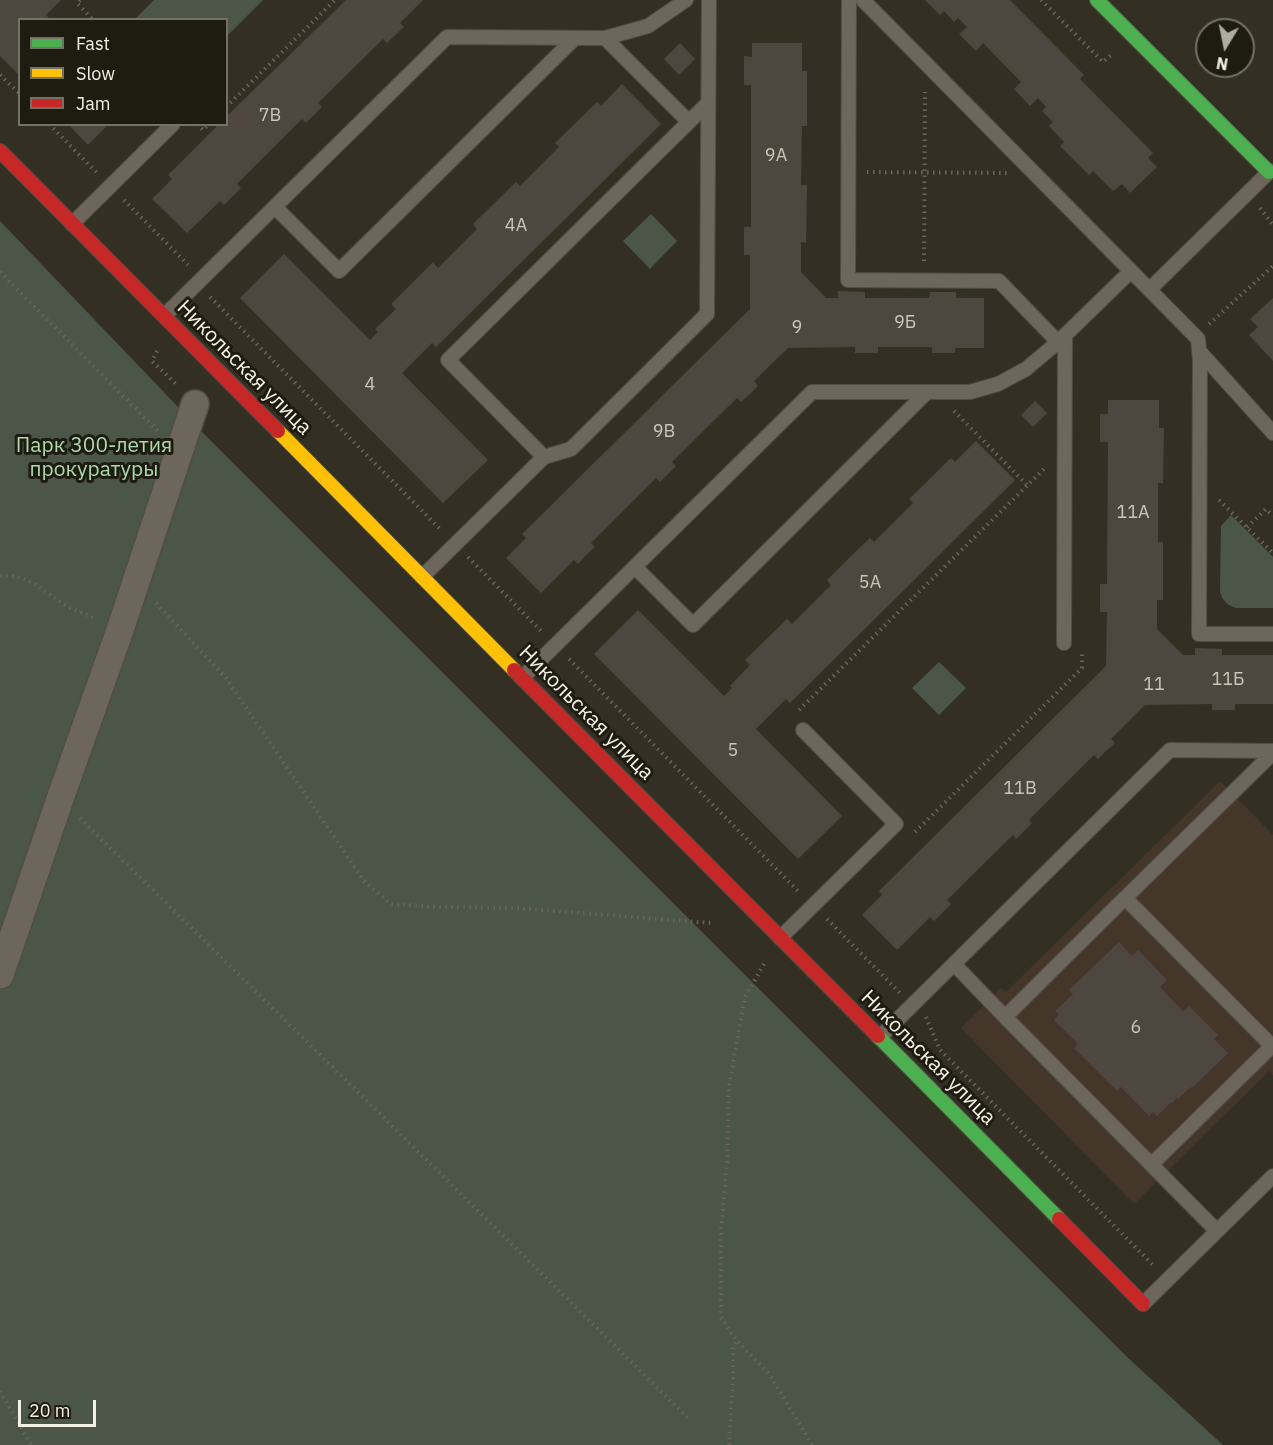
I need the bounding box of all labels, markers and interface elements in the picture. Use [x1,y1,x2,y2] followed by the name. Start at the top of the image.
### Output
[18,18,228,126] legend
[1195,18,1255,78] north arrow
[76,32,110,55] text: Fast
[1215,53,1230,75] text: N
[76,62,115,85] text: Slow
[76,92,111,115] text: Jam
[259,105,281,127] house number: 7В
[765,145,787,167] house number: 9А
[505,215,527,237] house number: 4А
[171,295,317,441] street label: Никольская улица
[894,312,916,334] house number: 9Б
[792,317,802,339] house number: 9
[365,374,375,396] house number: 4
[653,421,675,443] house number: 9В
[16,433,172,483] park label: Парк 300-летия прокуратуры
[1116,502,1150,524] house number: 11А
[859,572,881,594] house number: 5А
[513,640,659,786] street label: Никольская улица
[1211,669,1245,691] house number: 11Б
[1143,674,1165,696] house number: 11
[728,740,738,762] house number: 5
[1003,778,1037,800] house number: 11В
[855,985,1001,1131] street label: Никольская улица
[1131,1017,1141,1039] house number: 6
[21,1388,99,1426] scale bar
[29,1399,71,1422] text: 20 m

